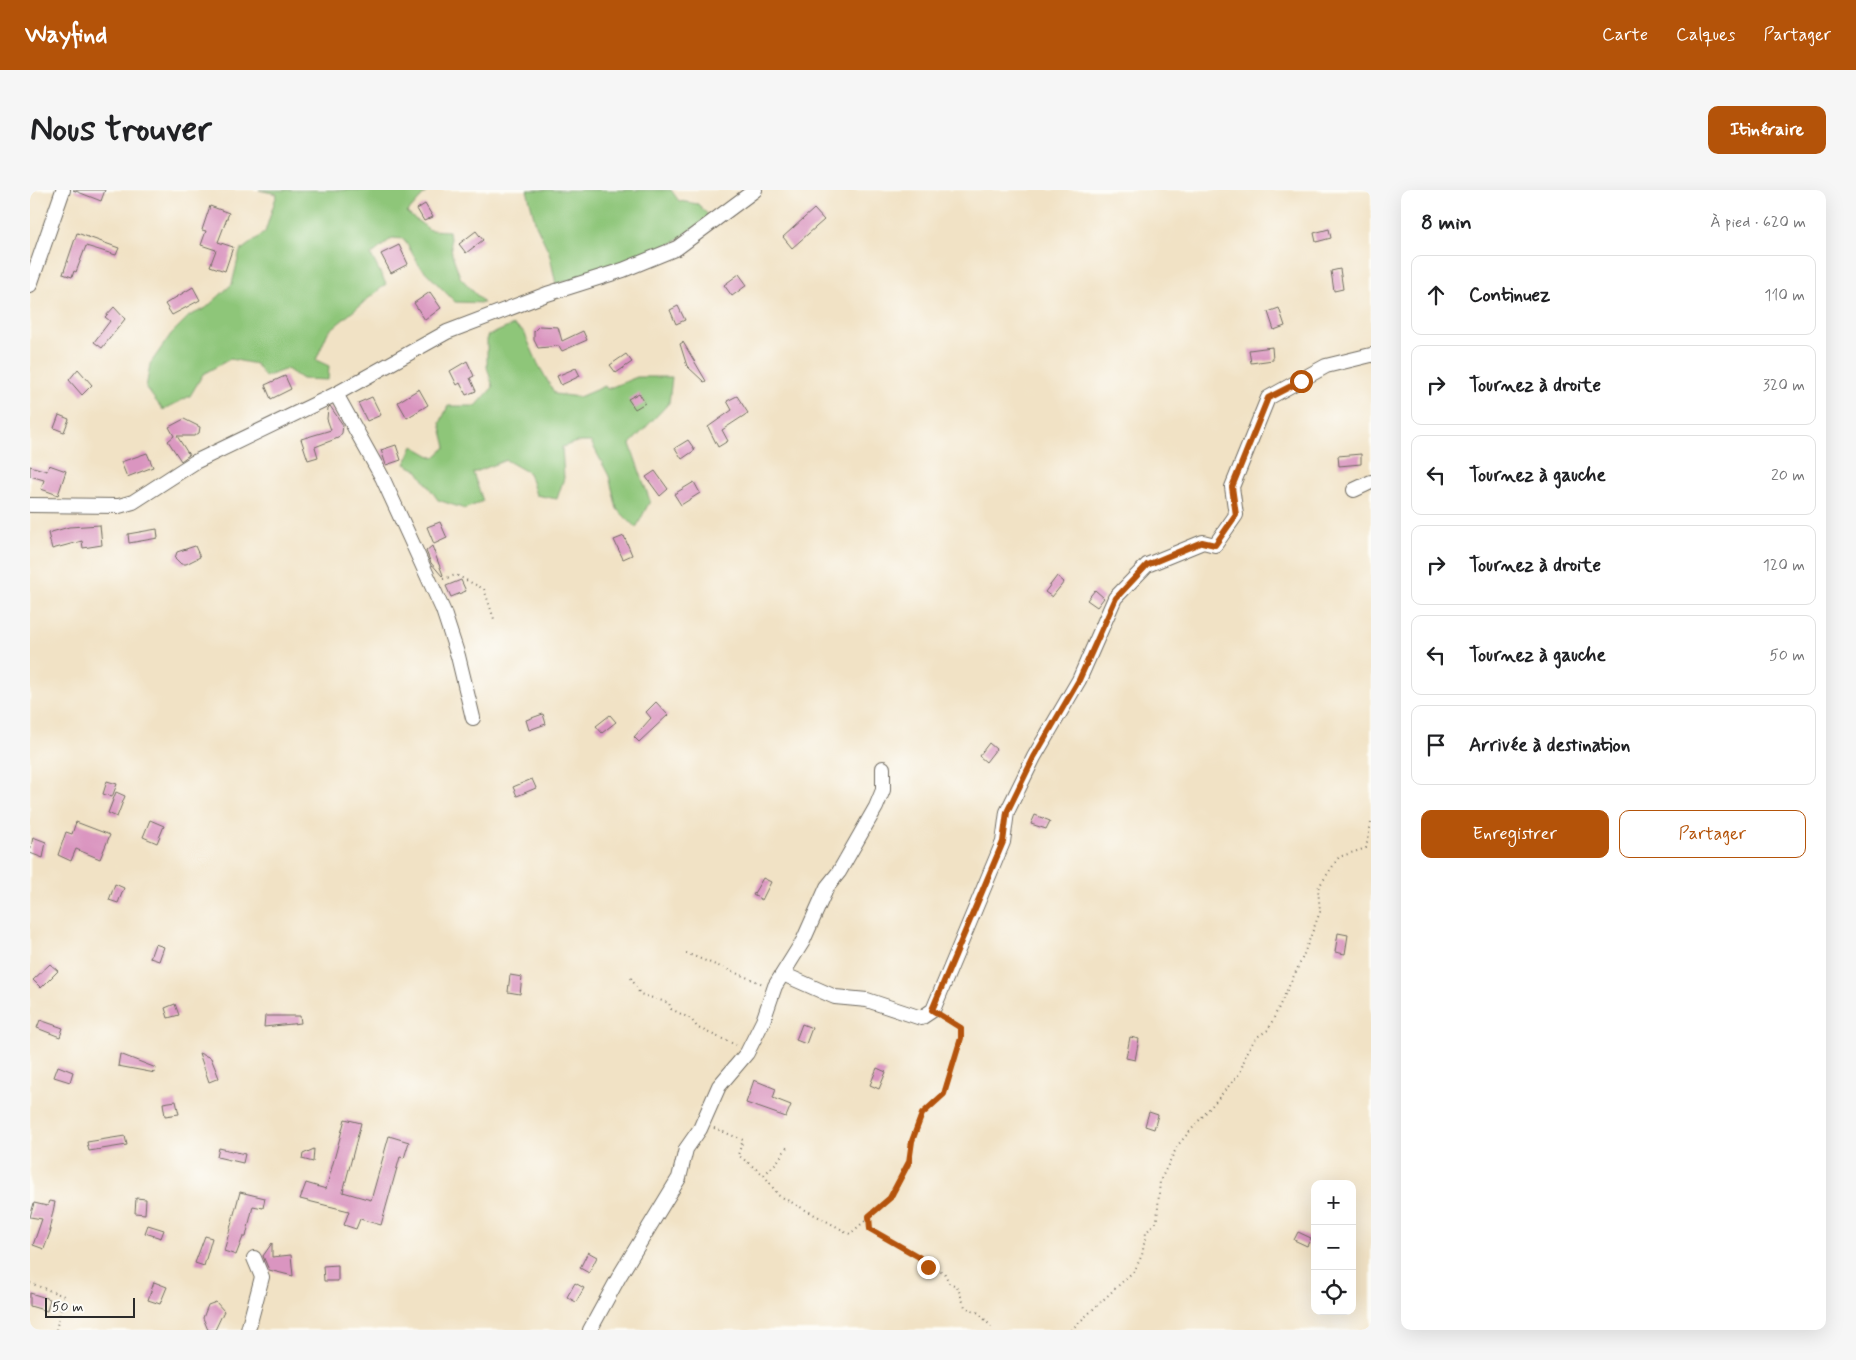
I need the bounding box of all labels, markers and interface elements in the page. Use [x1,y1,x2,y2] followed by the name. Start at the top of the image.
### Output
[25,20,107,51] text: Wayfind
[1602,23,1648,47] text: Carte
[1676,23,1735,47] text: Calques
[1763,23,1831,47] text: Partager
[1708,106,1826,154] button: Itinéraire
[30,107,212,153] text: Nous trouver
[1421,209,1472,237] text: 8 min
[1710,212,1806,233] text: À pied · 620 m
[1422,281,1450,309] icon: ahead
[1469,283,1550,308] text: Continuez
[1764,285,1805,306] text: 110 m
[1290,370,1313,393] route start
[1422,371,1450,399] icon: right
[1469,373,1601,398] text: Tournez à droite
[1763,375,1805,396] text: 320 m
[1422,461,1450,489] icon: left
[1469,463,1606,488] text: Tournez à gauche
[1771,465,1805,486] text: 20 m
[1422,551,1450,579] icon: right
[1469,553,1601,578] text: Tournez à droite
[1763,555,1805,576] text: 120 m
[1422,641,1450,669] icon: left
[1469,643,1606,668] text: Tournez à gauche
[1769,645,1805,666] text: 50 m
[1422,731,1450,759] icon: arrive
[1469,733,1630,758] text: Arrivée à destination
[1421,810,1609,858] button: Enregistrer
[1619,810,1806,858] button: Partager
[1311,1180,1356,1315] map controls
[1311,1180,1356,1225] button: +
[1311,1225,1356,1270] button: −
[917,1256,940,1279] route end
[1311,1270,1356,1315] button: locate
[45,1295,135,1318] scale bar
[52,1298,83,1316] text: 50 m

